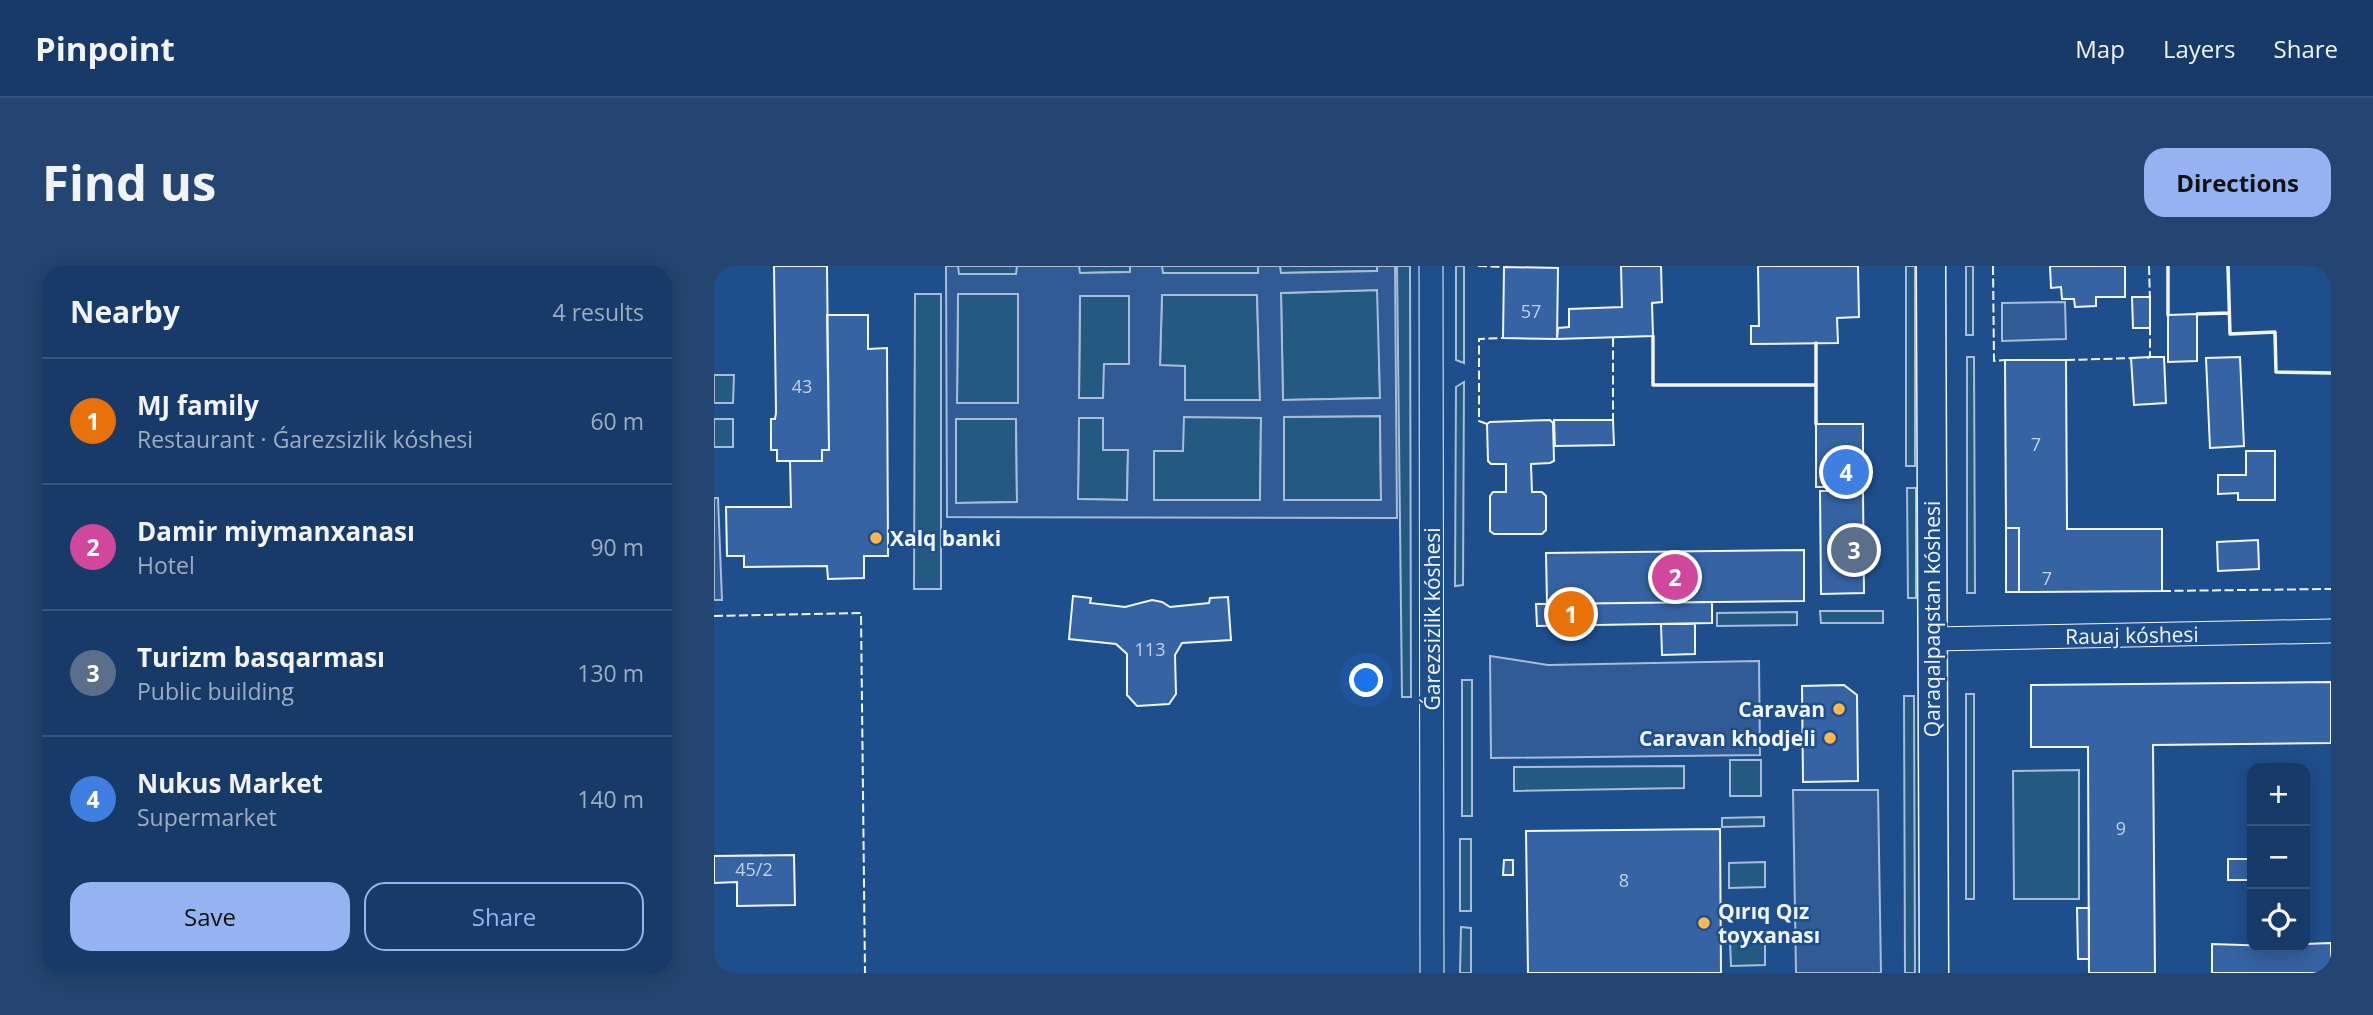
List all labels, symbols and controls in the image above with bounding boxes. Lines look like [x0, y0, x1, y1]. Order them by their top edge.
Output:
text: Pinpoint [35, 26, 175, 71]
text: Map [2075, 32, 2125, 65]
text: Layers [2163, 32, 2236, 65]
text: Share [2274, 32, 2338, 65]
button: Directions [2144, 148, 2331, 217]
text: Find us [42, 149, 216, 215]
text: Nearby [70, 291, 180, 332]
text: 4 results [553, 296, 644, 328]
house number: 57 [1521, 299, 1541, 323]
house number: 43 [792, 374, 812, 398]
text: MJ family [137, 387, 259, 423]
text: 1 [86, 405, 100, 437]
text: 60 m [590, 405, 644, 437]
text: Restaurant · Ǵarezsizlik kóshesi [137, 423, 473, 455]
house number: 7 [2031, 432, 2041, 456]
pin: 4 [1823, 446, 1869, 498]
street label: Qaraqalpaqstan kóshesi [1918, 501, 1946, 737]
text: Damir miymanxanası [137, 513, 415, 549]
place label: Xalq banki [890, 524, 1001, 552]
pin: 3 [1831, 524, 1877, 576]
street label: Ǵarezsizlik kóshesi [1418, 527, 1446, 711]
marker: Xalq banki [868, 530, 884, 546]
text: 2 [86, 531, 100, 563]
text: 90 m [590, 531, 644, 563]
text: Hotel [137, 549, 195, 581]
pin: 2 [1652, 551, 1698, 603]
house number: 7 [2042, 566, 2052, 590]
pin: 1 [1548, 588, 1594, 640]
street label: Rauaj kóshesi [2065, 620, 2199, 650]
house number: 113 [1135, 637, 1165, 661]
text: Turizm basqarması [137, 639, 385, 675]
text: 3 [86, 657, 100, 689]
text: 130 m [577, 657, 644, 689]
your location [1349, 663, 1383, 697]
text: Public building [137, 675, 294, 707]
place label: Caravan [1738, 695, 1825, 723]
marker: Caravan [1831, 701, 1847, 717]
place label: Caravan khodjeli [1639, 724, 1816, 752]
marker: Caravan khodjeli [1822, 730, 1838, 746]
map controls [2247, 763, 2310, 952]
button: + [2247, 763, 2310, 826]
text: Nukus Market [137, 765, 323, 801]
text: 4 [86, 783, 100, 815]
text: 140 m [577, 783, 644, 815]
text: Supermarket [137, 801, 277, 833]
house number: 9 [2116, 816, 2126, 840]
button: − [2247, 826, 2310, 889]
house number: 45/2 [735, 857, 773, 881]
house number: 8 [1619, 868, 1629, 892]
button: Save [70, 882, 350, 951]
button: Share [364, 882, 644, 951]
button: locate [2247, 889, 2310, 952]
place label: Qırıq Qız toyxanası [1718, 897, 1820, 949]
marker: Qırıq Qız toyxanası [1696, 915, 1712, 931]

